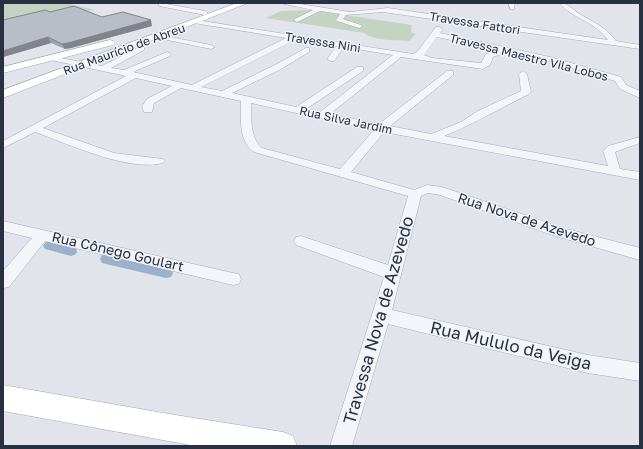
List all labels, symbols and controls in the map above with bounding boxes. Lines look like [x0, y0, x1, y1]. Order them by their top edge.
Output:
street label: Travessa Fattori [429, 8, 521, 38]
street label: Rua Maurício de Abreu [61, 20, 187, 78]
street label: Travessa Nini [284, 29, 362, 55]
street label: Travessa Maestro Vila Lobos [448, 30, 610, 84]
street label: Rua Silva Jardim [298, 103, 394, 137]
street label: Rua Nova de Azevedo [456, 189, 598, 249]
street label: Travessa Nova de Azevedo [338, 214, 418, 426]
street label: Rua Cônego Goulart [50, 228, 186, 274]
street label: Rua Mululo da Veiga [428, 316, 594, 374]

